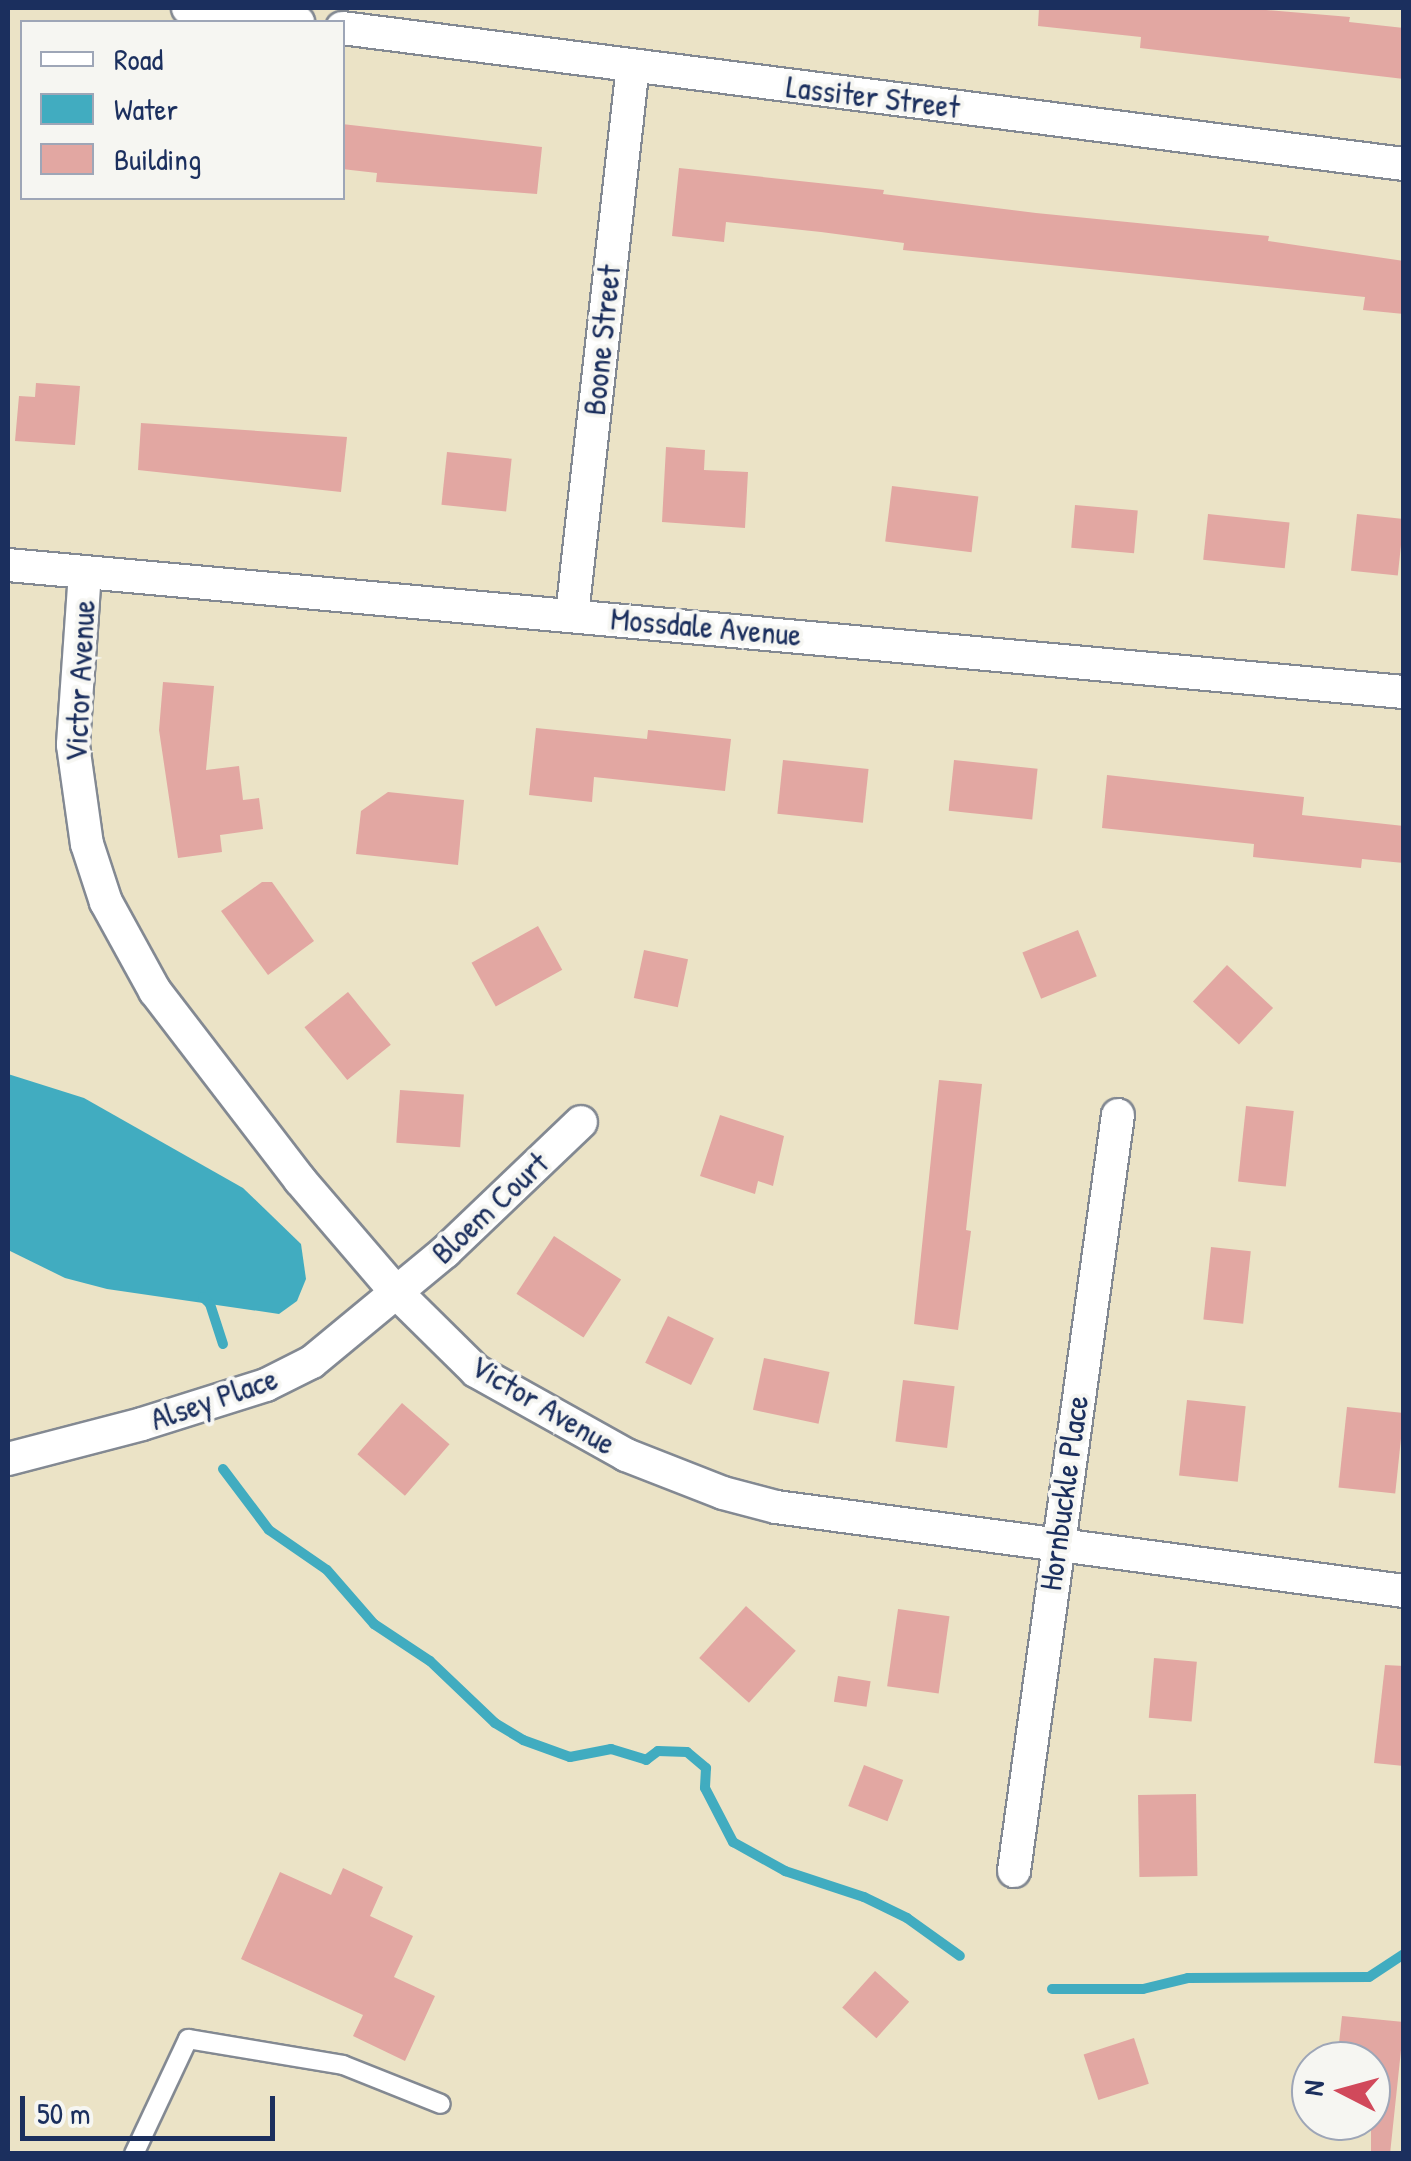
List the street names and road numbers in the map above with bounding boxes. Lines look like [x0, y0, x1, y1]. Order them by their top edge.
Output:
street label: Lassiter Street [784, 67, 962, 127]
street label: Boone Street [575, 263, 629, 417]
street label: Victor Avenue [57, 599, 103, 763]
street label: Mossdale Avenue [609, 600, 803, 654]
street label: Bloem Court [423, 1144, 557, 1272]
street label: Victor Avenue [464, 1347, 622, 1463]
street label: Alsey Place [145, 1359, 283, 1439]
street label: Hornbuckle Place [1031, 1393, 1097, 1593]

